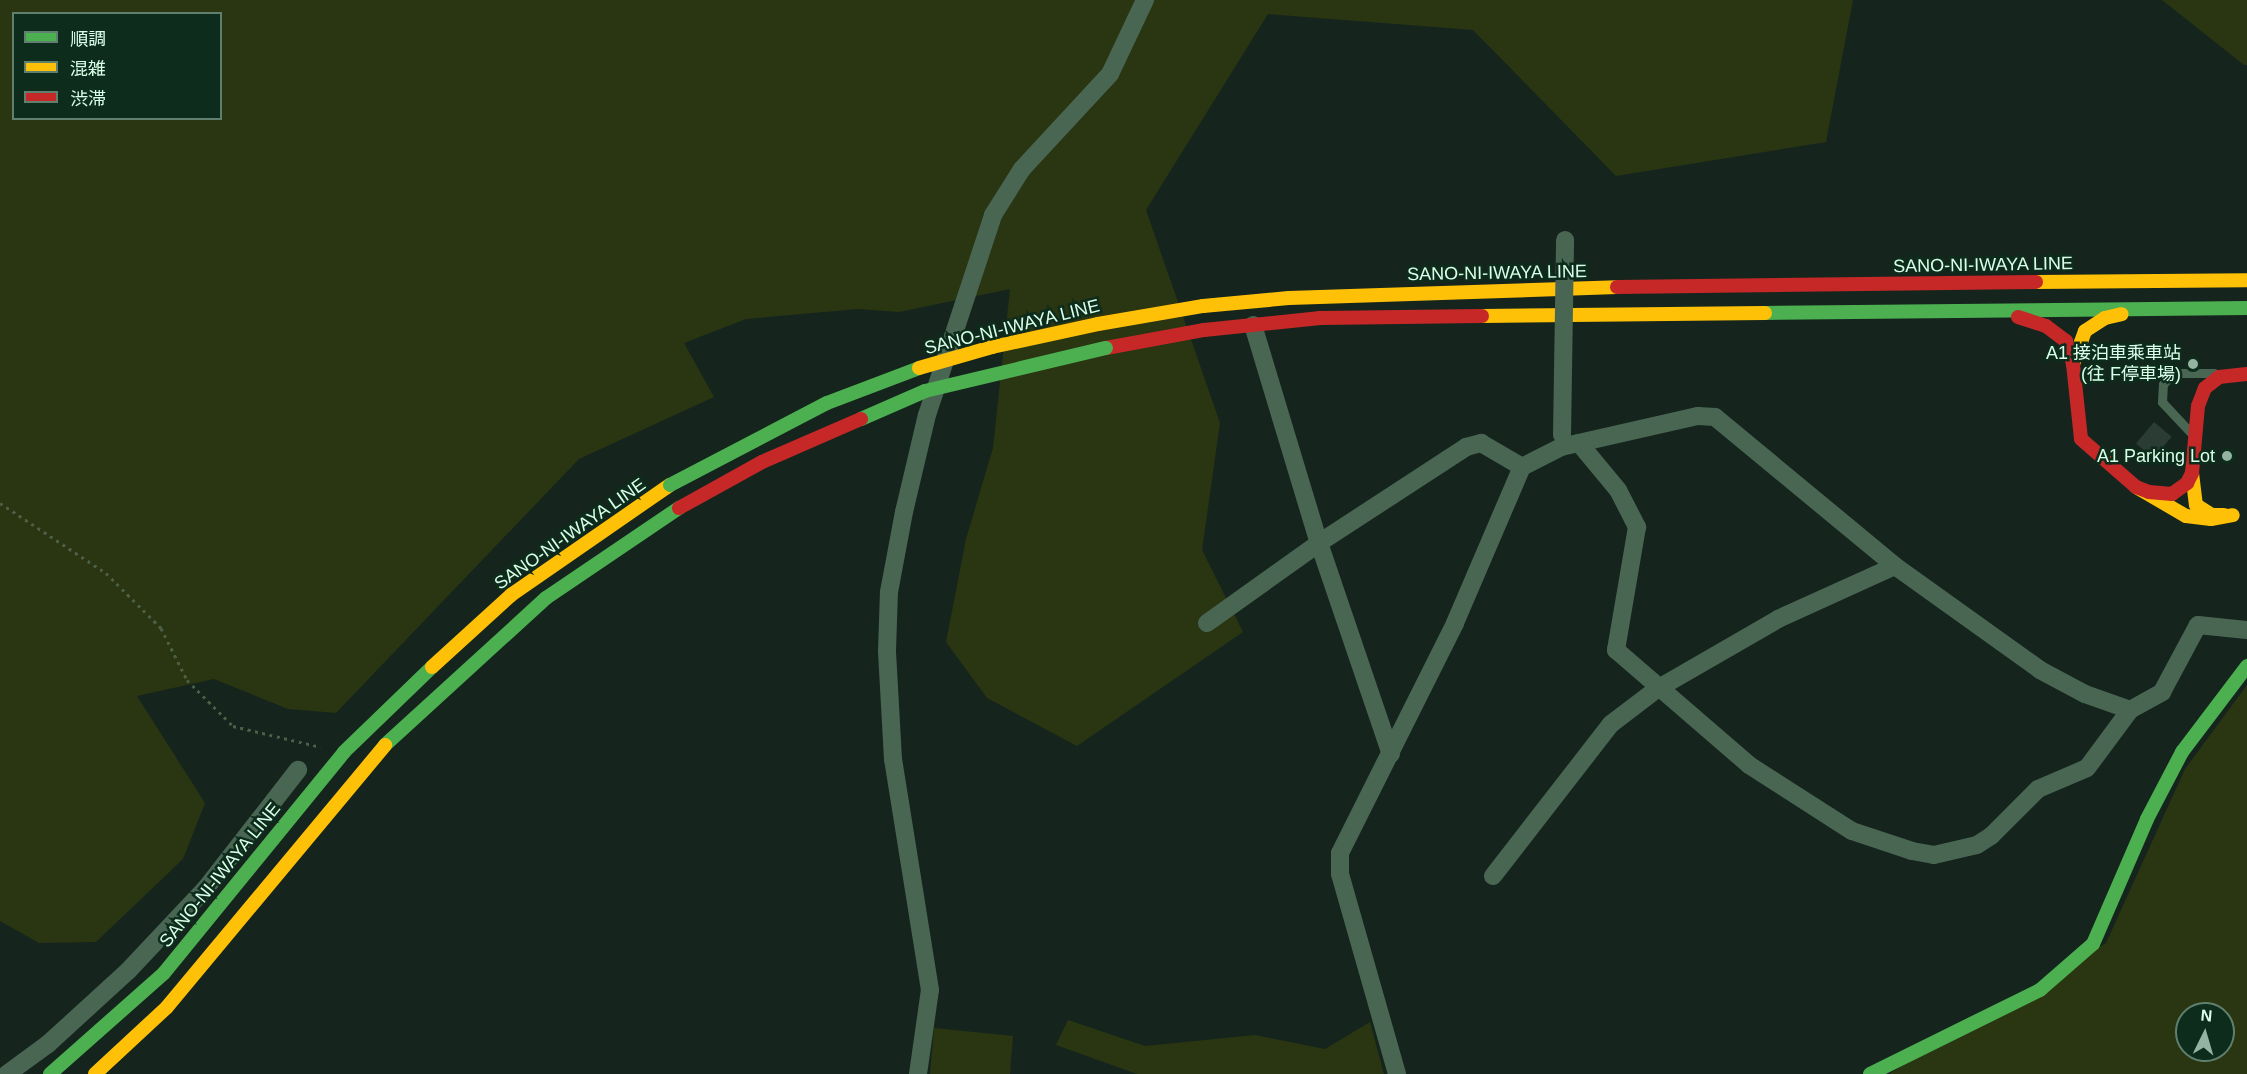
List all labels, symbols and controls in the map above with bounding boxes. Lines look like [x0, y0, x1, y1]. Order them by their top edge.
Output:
legend [12, 12, 222, 120]
text: 順調 [70, 29, 106, 49]
text: 混雑 [70, 59, 106, 79]
text: 渋滞 [70, 89, 106, 109]
street label: SANO-NI-IWAYA LINE [1892, 253, 2074, 277]
street label: SANO-NI-IWAYA LINE [1406, 261, 1588, 285]
street label: SANO-NI-IWAYA LINE [922, 295, 1102, 359]
place label: A1 接泊車乘車站 (往 F停車場) [2046, 343, 2181, 386]
marker: A1 接泊車乘車站 (往 F停車場) [2186, 357, 2200, 371]
place label: A1 Parking Lot [2097, 445, 2215, 467]
marker: A1 Parking Lot [2220, 449, 2234, 463]
street label: SANO-NI-IWAYA LINE [490, 473, 650, 595]
street label: SANO-NI-IWAYA LINE [155, 798, 285, 952]
north arrow [2175, 1002, 2235, 1062]
text: N [2200, 1007, 2213, 1025]

